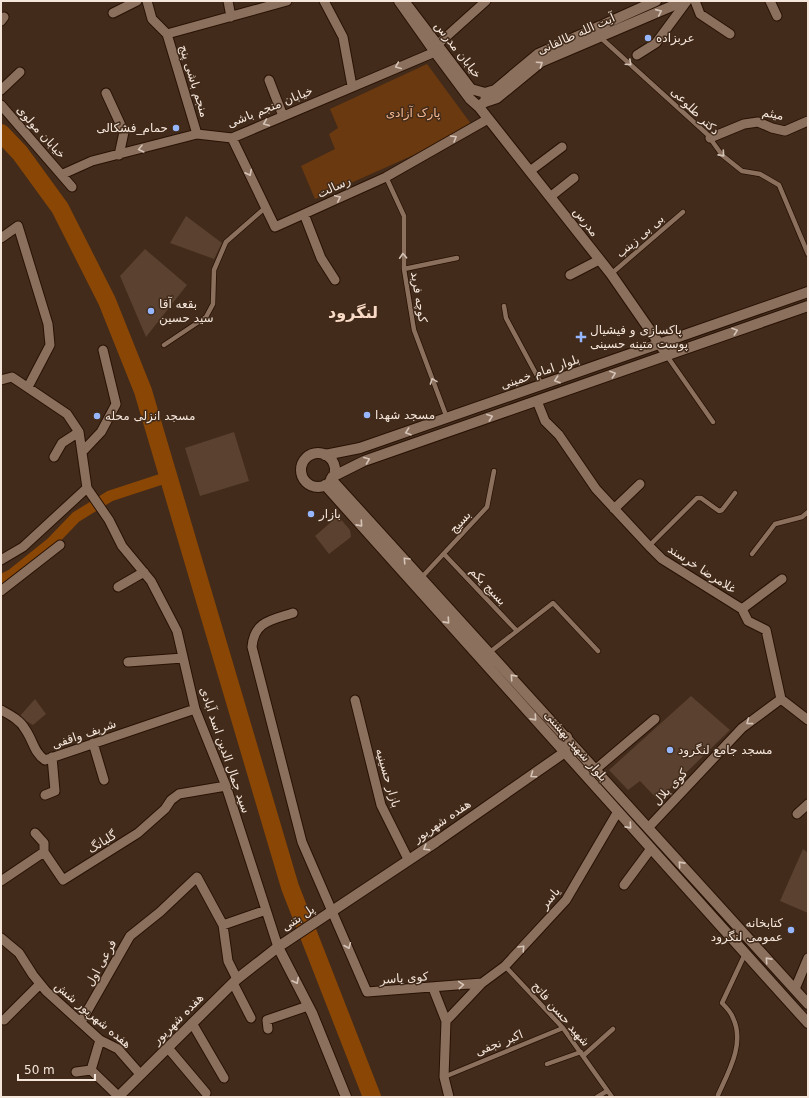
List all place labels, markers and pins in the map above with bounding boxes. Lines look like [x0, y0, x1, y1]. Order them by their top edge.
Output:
place label: عربزاده [656, 31, 695, 46]
marker: عربزاده [643, 33, 653, 43]
place label: حمام_فشکالی [96, 121, 168, 135]
marker: حمام_فشکالی [171, 123, 181, 133]
place label: بقعه آقا سید حسین [159, 296, 214, 326]
marker: بقعه آقا سید حسین [146, 306, 156, 316]
place label: پاکسازی و فیشیال پوست متینه حسینی [590, 323, 688, 352]
marker: پاکسازی و فیشیال پوست متینه حسینی [575, 331, 587, 343]
place label: مسجد شهدا [375, 408, 435, 422]
place label: مسجد انزلی محله [105, 409, 195, 424]
marker: مسجد شهدا [362, 410, 372, 420]
marker: مسجد انزلی محله [92, 411, 102, 421]
place label: بازار [318, 507, 341, 522]
marker: بازار [306, 509, 316, 519]
place label: مسجد جامع لنگرود [678, 743, 772, 758]
marker: مسجد جامع لنگرود [665, 745, 675, 755]
place label: کتابخانه عمومی لنگرود [711, 916, 783, 945]
marker: کتابخانه عمومی لنگرود [786, 925, 796, 935]

